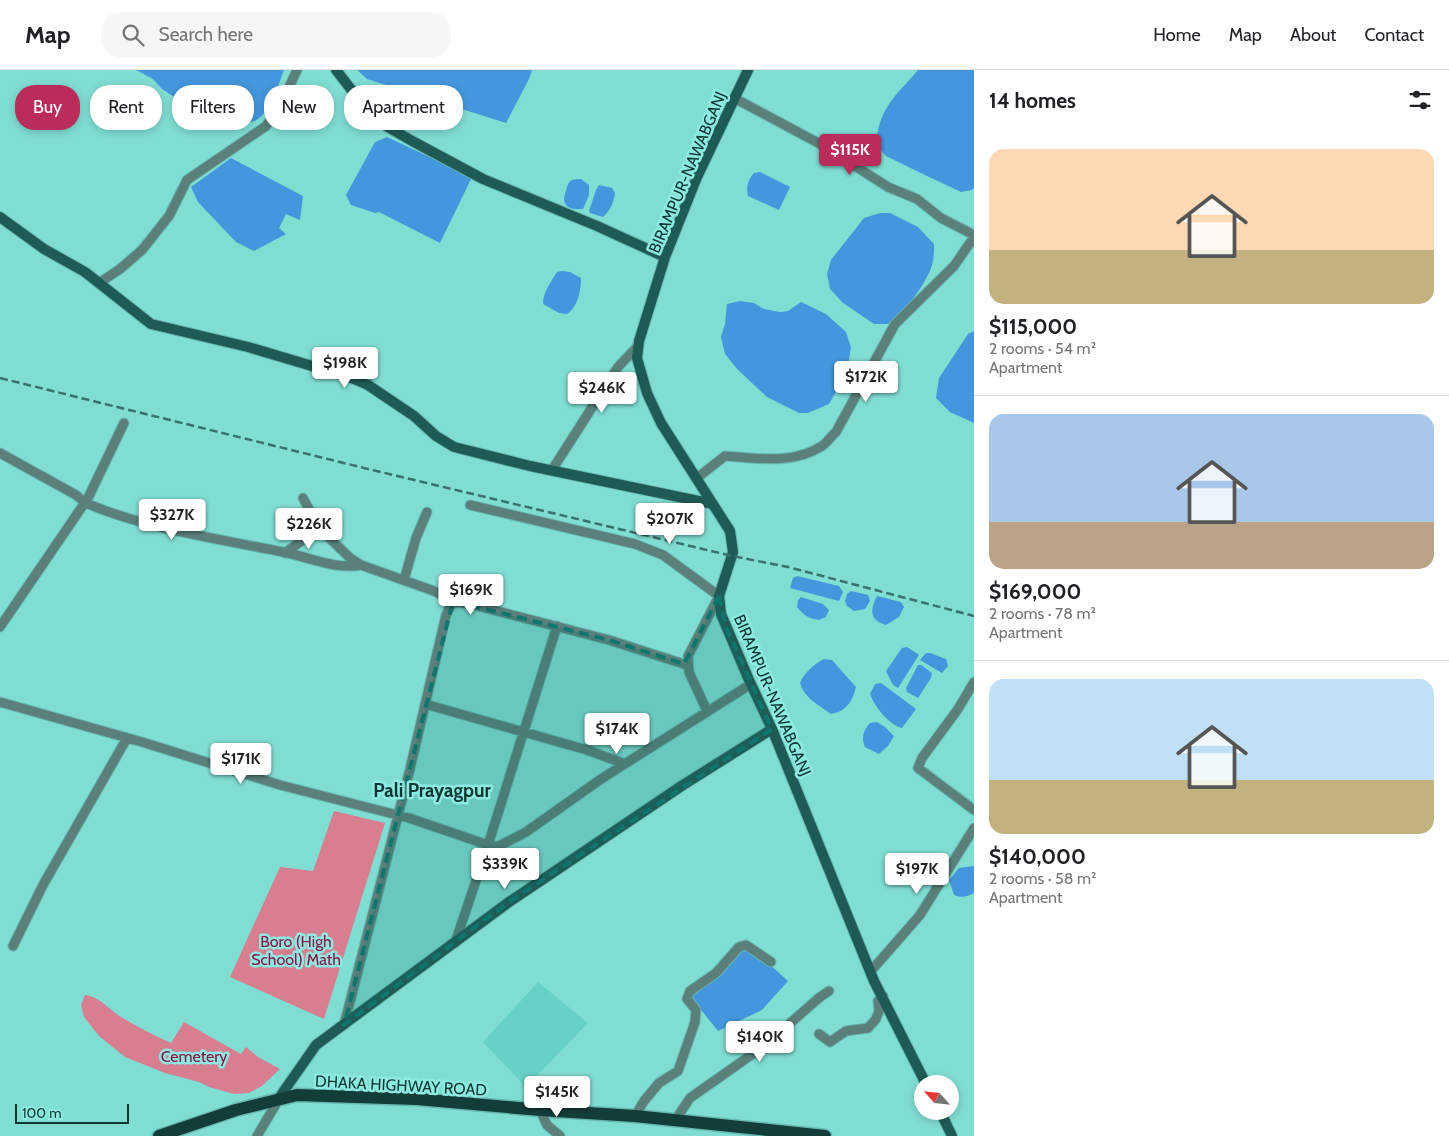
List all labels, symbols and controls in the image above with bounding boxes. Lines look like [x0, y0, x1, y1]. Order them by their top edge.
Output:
search box [101, 12, 451, 57]
text: Map [25, 20, 71, 49]
icon: search [119, 21, 147, 49]
text: Search here [159, 23, 253, 46]
text: Home [1153, 24, 1201, 46]
text: Map [1229, 24, 1262, 46]
text: About [1290, 24, 1336, 46]
text: Contact [1364, 24, 1424, 46]
chip: Buy [15, 85, 80, 130]
chip: Rent [90, 85, 162, 130]
chip: Filters [172, 85, 254, 130]
chip: New [264, 85, 334, 130]
chip: Apartment [344, 85, 463, 130]
icon: filters [1406, 86, 1434, 114]
text: 14 homes [989, 88, 1076, 113]
street label: BIRAMPUR-NAWABGANJ [645, 89, 730, 256]
pin: $115K [815, 134, 885, 176]
text: $115K [830, 140, 870, 159]
icon: home [1167, 181, 1257, 271]
text: $115,000 [989, 314, 1077, 339]
text: 2 rooms · 54 m² [989, 339, 1096, 358]
pin: $198K [310, 346, 380, 389]
text: $198K [323, 353, 367, 372]
text: Apartment [989, 358, 1062, 377]
pin: $172K [831, 360, 901, 403]
text: $172K [845, 367, 887, 386]
pin: $246K [567, 372, 637, 414]
text: $246K [579, 378, 625, 397]
icon: home [1167, 447, 1257, 537]
pin: $327K [137, 498, 207, 541]
pin: $207K [635, 502, 705, 545]
text: $327K [150, 505, 194, 524]
pin: $226K [274, 508, 344, 550]
text: $207K [646, 509, 694, 528]
text: $226K [286, 514, 332, 533]
pin: $169K [436, 574, 506, 616]
text: $169,000 [989, 579, 1081, 604]
text: $169K [449, 580, 493, 599]
text: 2 rooms · 78 m² [989, 604, 1096, 623]
street label: BIRAMPUR-NAWABGANJ [730, 612, 815, 779]
text: Apartment [989, 623, 1062, 642]
pin: $174K [582, 712, 652, 755]
icon: home [1167, 712, 1257, 802]
text: $174K [596, 719, 638, 738]
pin: $171K [206, 742, 276, 785]
text: $171K [221, 749, 261, 768]
district label: Pali Prayagpur [373, 779, 491, 802]
text: $140,000 [989, 844, 1086, 869]
pin: $339K [470, 848, 540, 890]
pin: $197K [882, 852, 952, 895]
text: $339K [482, 854, 528, 873]
text: $197K [896, 859, 938, 878]
text: 2 rooms · 58 m² [989, 869, 1096, 888]
text: Apartment [989, 888, 1062, 907]
park label: Boro (High School) Math [251, 932, 341, 969]
pin: $140K [725, 1020, 795, 1063]
text: $140K [737, 1027, 783, 1046]
park label: Cemetery [161, 1047, 227, 1066]
street label: DHAKA HIGHWAY ROAD [315, 1072, 487, 1099]
north arrow [914, 1075, 959, 1120]
map controls [914, 1075, 959, 1120]
pin: $145K [522, 1076, 592, 1118]
text: $145K [535, 1082, 579, 1101]
scale bar [15, 1101, 129, 1124]
text: 100 m [22, 1104, 62, 1122]

